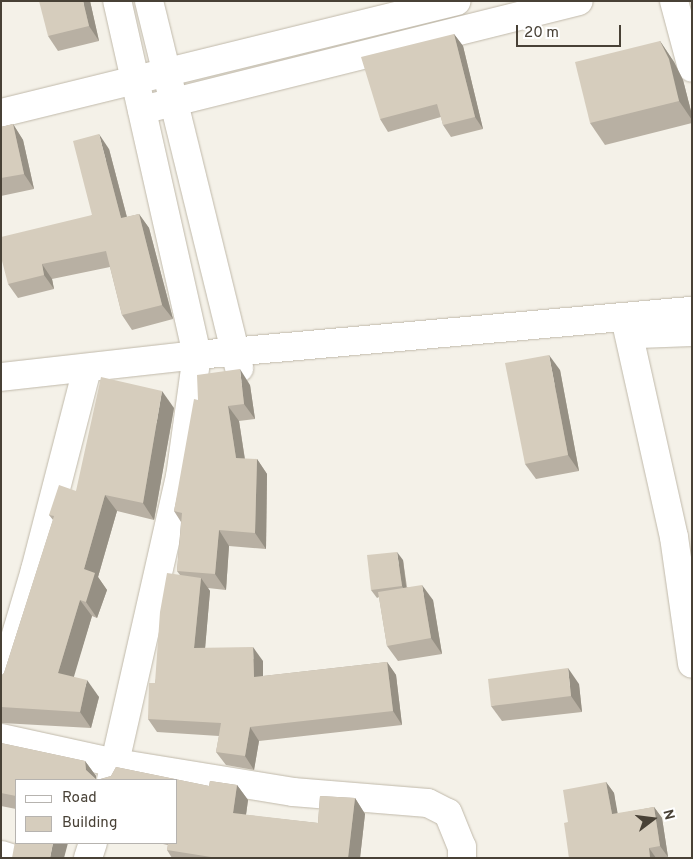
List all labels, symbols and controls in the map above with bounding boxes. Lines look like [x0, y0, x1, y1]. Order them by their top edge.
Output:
scale bar [518, 15, 623, 47]
text: 20 m [524, 24, 559, 43]
legend [15, 779, 178, 844]
text: Road [62, 789, 97, 808]
north arrow [628, 794, 678, 844]
text: N [658, 808, 677, 822]
text: Building [62, 814, 117, 833]

